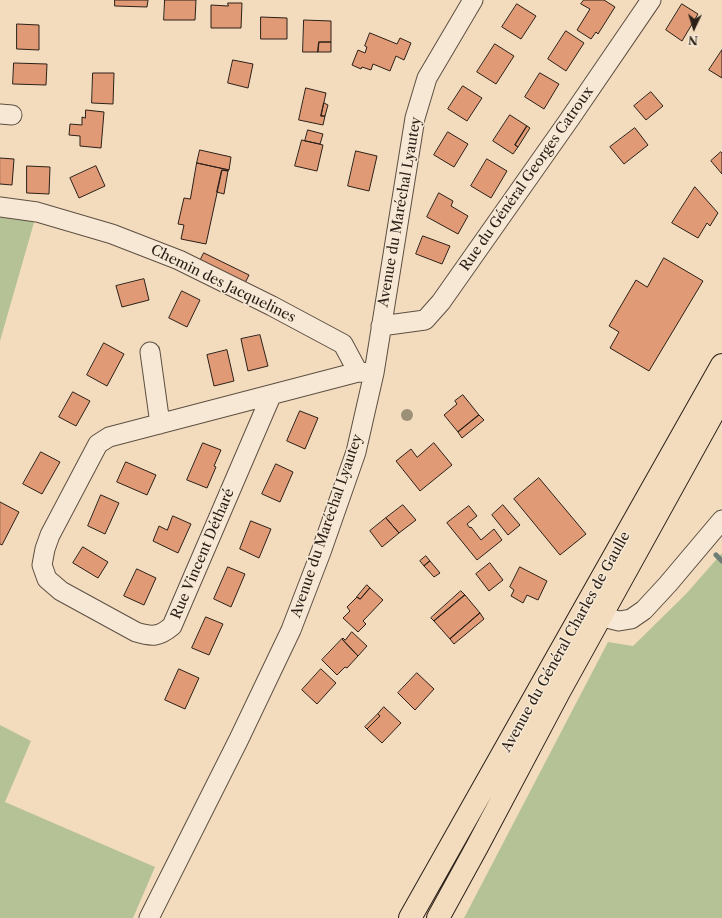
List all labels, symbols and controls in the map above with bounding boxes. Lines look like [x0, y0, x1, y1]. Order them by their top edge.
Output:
north arrow [674, 8, 714, 48]
text: N [688, 33, 698, 47]
street label: Rue du Général Georges Catroux [457, 84, 597, 274]
street label: Avenue du Maréchal Lyautey [375, 116, 425, 308]
street label: Chemin des Jacquelines [148, 242, 298, 326]
street label: Avenue du Maréchal Lyautey [288, 432, 366, 620]
street label: Rue Vincent Détharé [168, 486, 238, 622]
street label: Avenue du Général Charles de Gaulle [498, 529, 634, 755]

